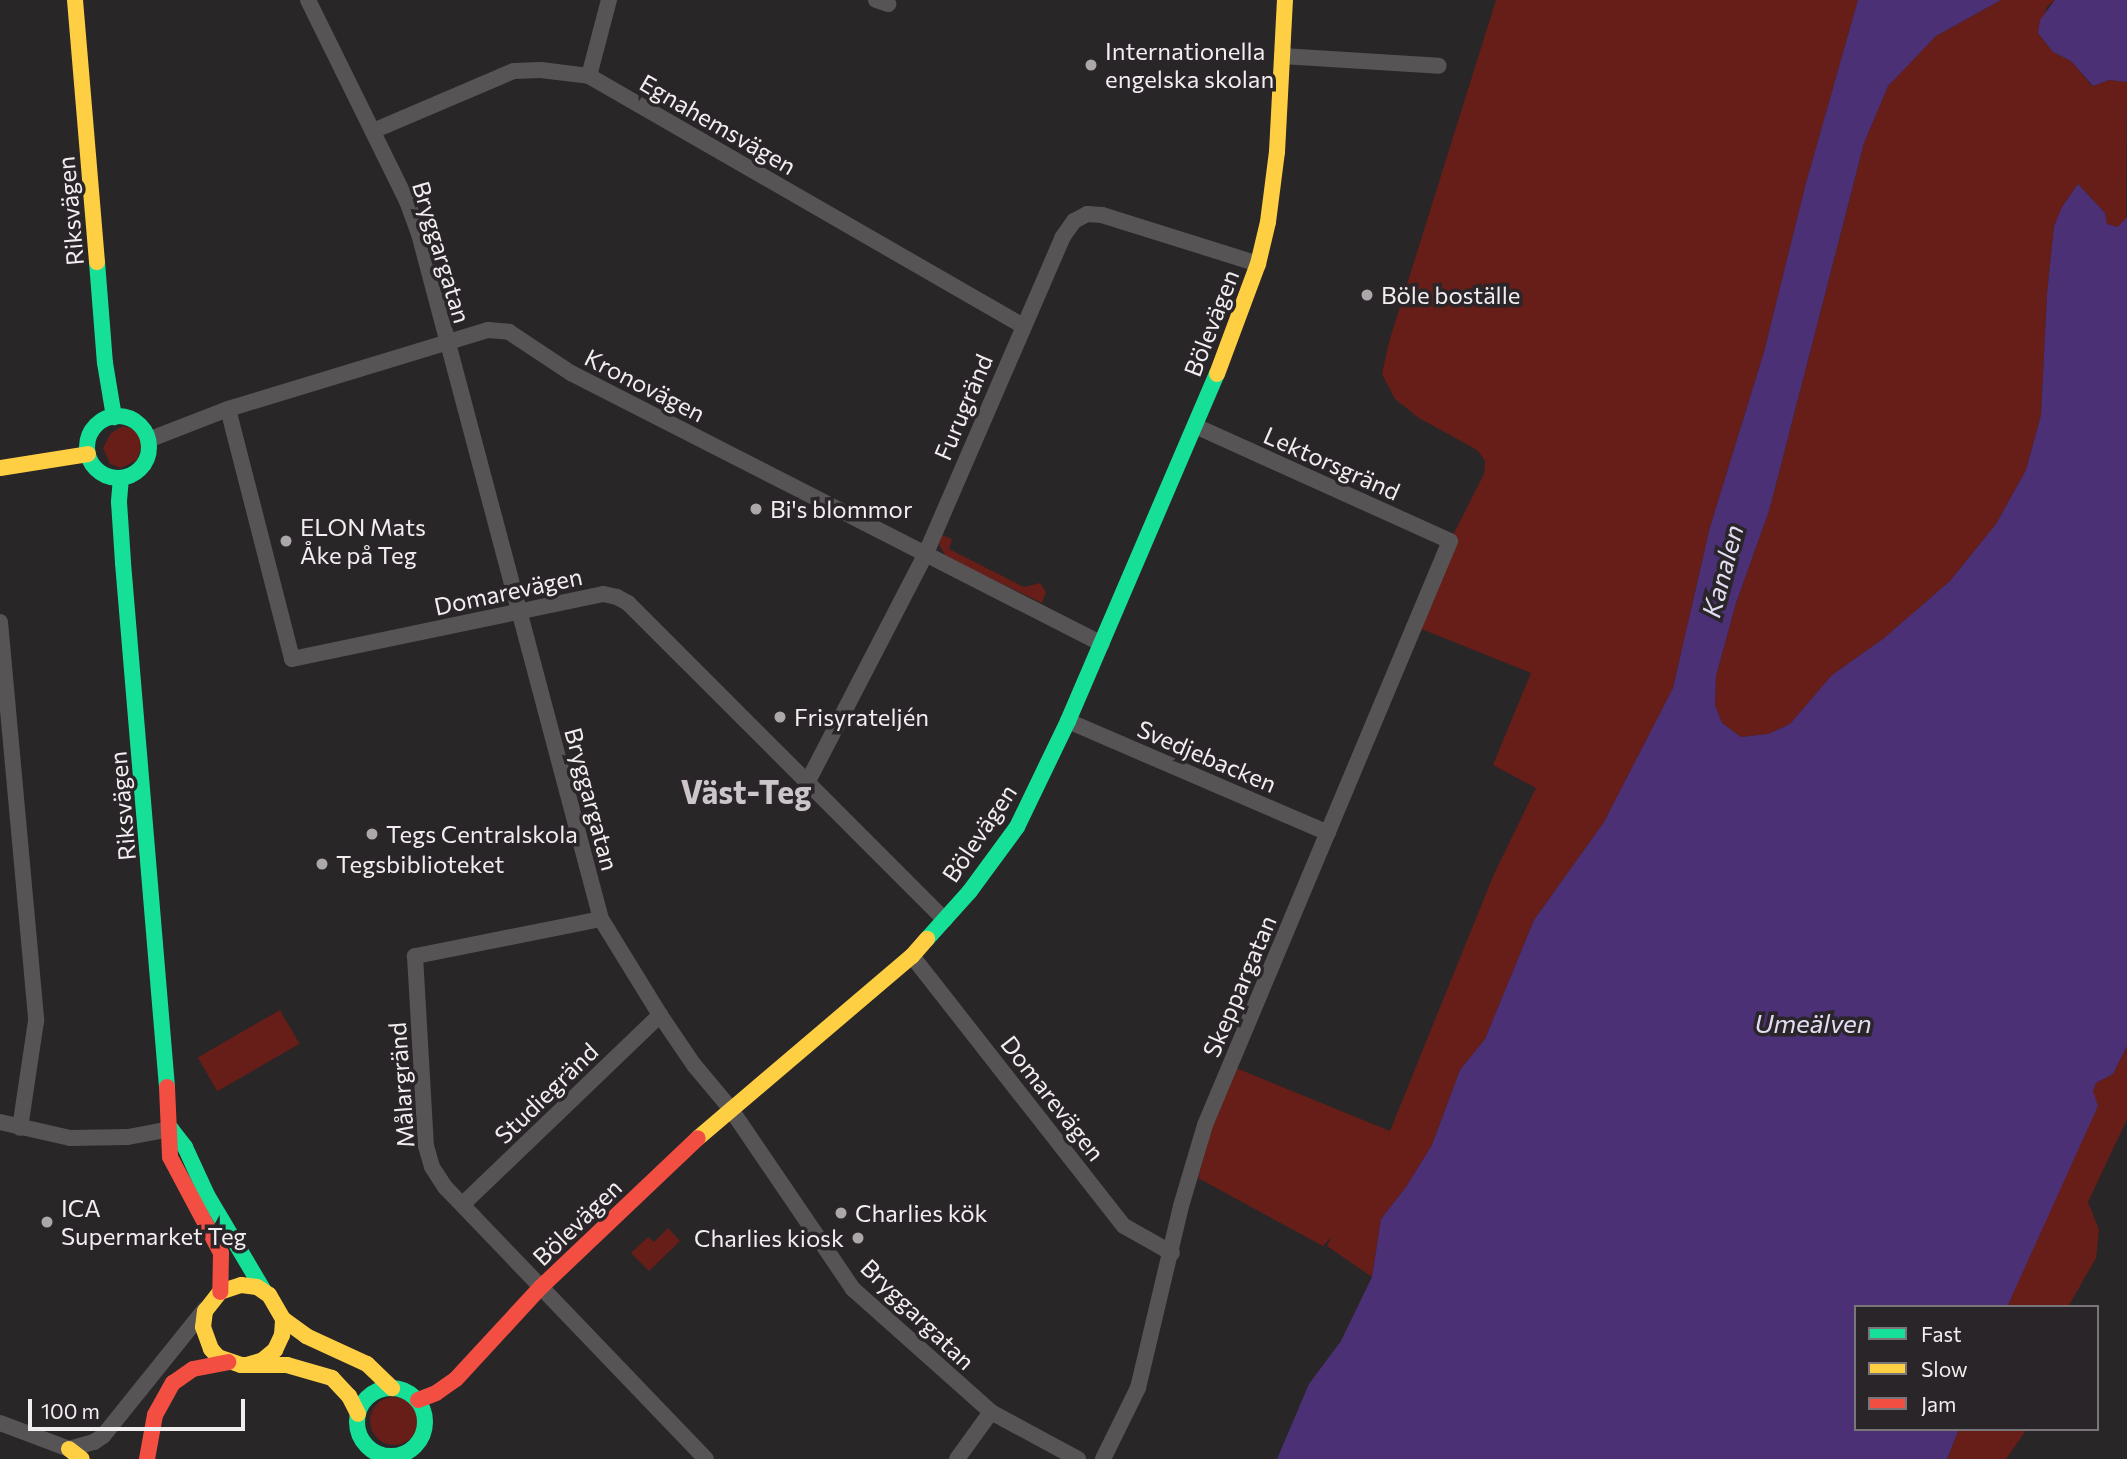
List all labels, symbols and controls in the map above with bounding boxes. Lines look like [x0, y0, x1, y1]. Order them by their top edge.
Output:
place label: Internationella engelska skolan [1105, 37, 1274, 93]
marker: Internationella engelska skolan [1083, 57, 1099, 73]
street label: Egnahemsvägen [635, 68, 801, 180]
street label: Riksvägen [51, 155, 89, 267]
street label: Bryggargatan [407, 178, 477, 326]
street label: Bölevägen [1177, 266, 1245, 380]
place label: Böle boställe [1381, 281, 1520, 309]
marker: Böle boställe [1359, 287, 1375, 303]
street label: Kronovägen [580, 342, 710, 428]
street label: Furugränd [928, 350, 998, 464]
street label: Lektorsgränd [1259, 420, 1405, 506]
place label: Bi's blommor [770, 495, 912, 523]
marker: Bi's blommor [748, 501, 764, 517]
place label: ELON Mats Åke på Teg [300, 513, 426, 569]
water label: Kanalen [1695, 521, 1749, 621]
marker: ELON Mats Åke på Teg [278, 533, 294, 549]
street label: Domarevägen [431, 561, 585, 621]
place label: Frisyrateljén [794, 703, 929, 731]
marker: Frisyrateljén [772, 709, 788, 725]
street label: Svedjebacken [1133, 714, 1281, 798]
street label: Bryggargatan [559, 724, 625, 874]
street label: Riksvägen [103, 750, 141, 862]
district label: Väst-Teg [680, 772, 812, 810]
street label: Bölevägen [936, 779, 1022, 887]
place label: Tegs Centralskola [386, 820, 578, 848]
marker: Tegs Centralskola [364, 826, 380, 842]
place label: Tegsbiblioteket [336, 850, 504, 878]
marker: Tegsbiblioteket [314, 856, 330, 872]
street label: Skeppargatan [1196, 911, 1282, 1061]
water label: Umeälven [1754, 1007, 1872, 1039]
street label: Målargränd [382, 1021, 420, 1149]
street label: Domarevägen [995, 1030, 1111, 1166]
street label: Studiegränd [488, 1037, 604, 1149]
street label: Bölevägen [527, 1173, 627, 1271]
place label: ICA Supermarket Teg [61, 1194, 247, 1250]
place label: Charlies kök [855, 1199, 988, 1227]
marker: Charlies kök [833, 1205, 849, 1221]
marker: ICA Supermarket Teg [39, 1214, 55, 1230]
place label: Charlies kiosk [694, 1224, 844, 1252]
marker: Charlies kiosk [850, 1230, 866, 1246]
street label: Bryggargatan [855, 1253, 981, 1375]
legend [1854, 1305, 2099, 1431]
text: Fast [1921, 1321, 1962, 1346]
text: Slow [1921, 1356, 1968, 1381]
scale bar [32, 1386, 248, 1430]
text: Jam [1921, 1391, 1956, 1416]
text: 100 m [41, 1398, 100, 1423]

